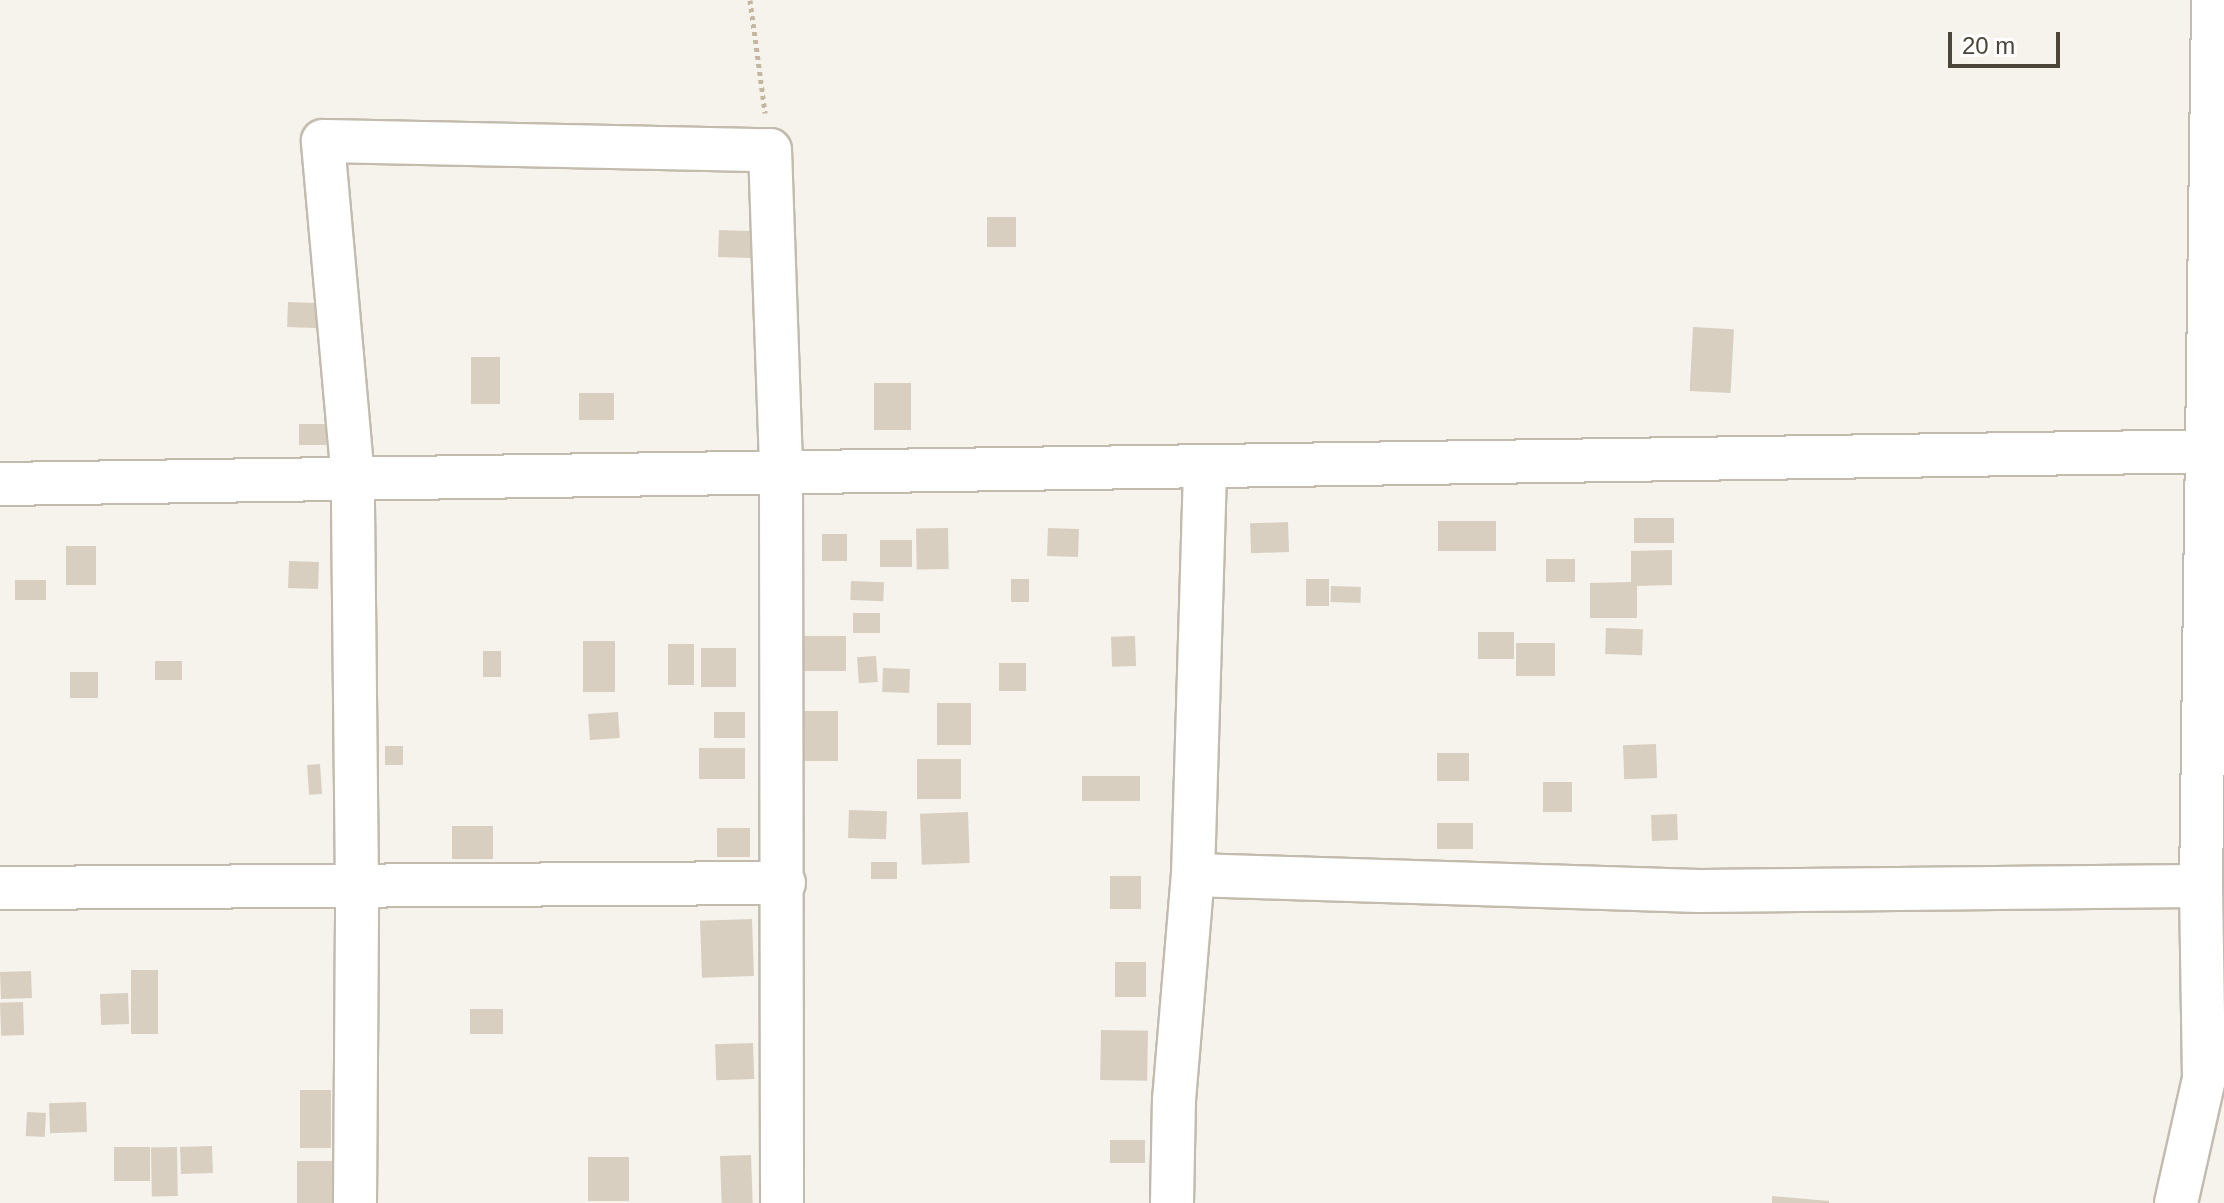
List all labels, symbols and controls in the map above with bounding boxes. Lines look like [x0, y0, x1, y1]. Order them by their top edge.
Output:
scale bar [1952, 16, 2064, 66]
text: 20 m [1962, 32, 2015, 59]

